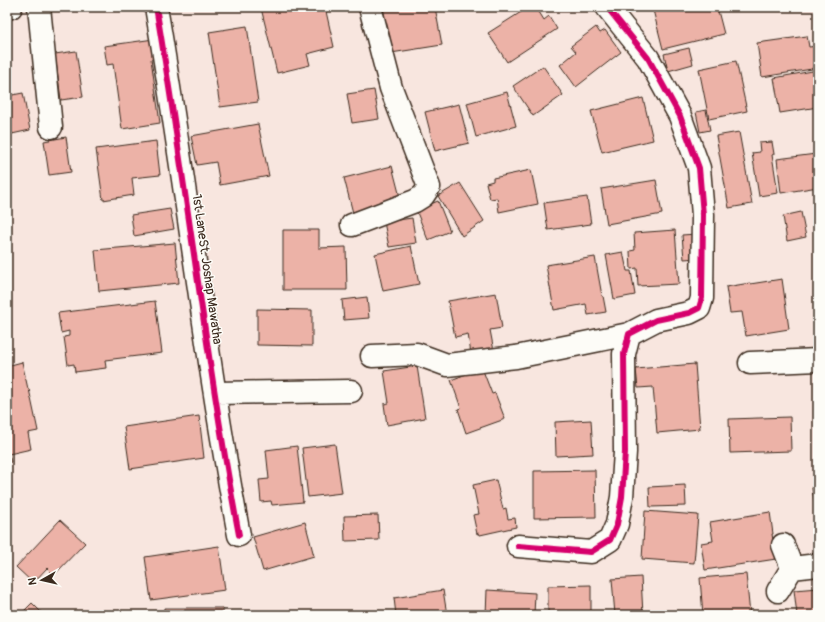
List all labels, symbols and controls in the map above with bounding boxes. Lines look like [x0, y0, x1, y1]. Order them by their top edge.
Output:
street label: 1st LaneSt. Joshap Mawatha [189, 193, 225, 345]
north arrow [22, 560, 62, 600]
text: N [26, 576, 40, 586]

